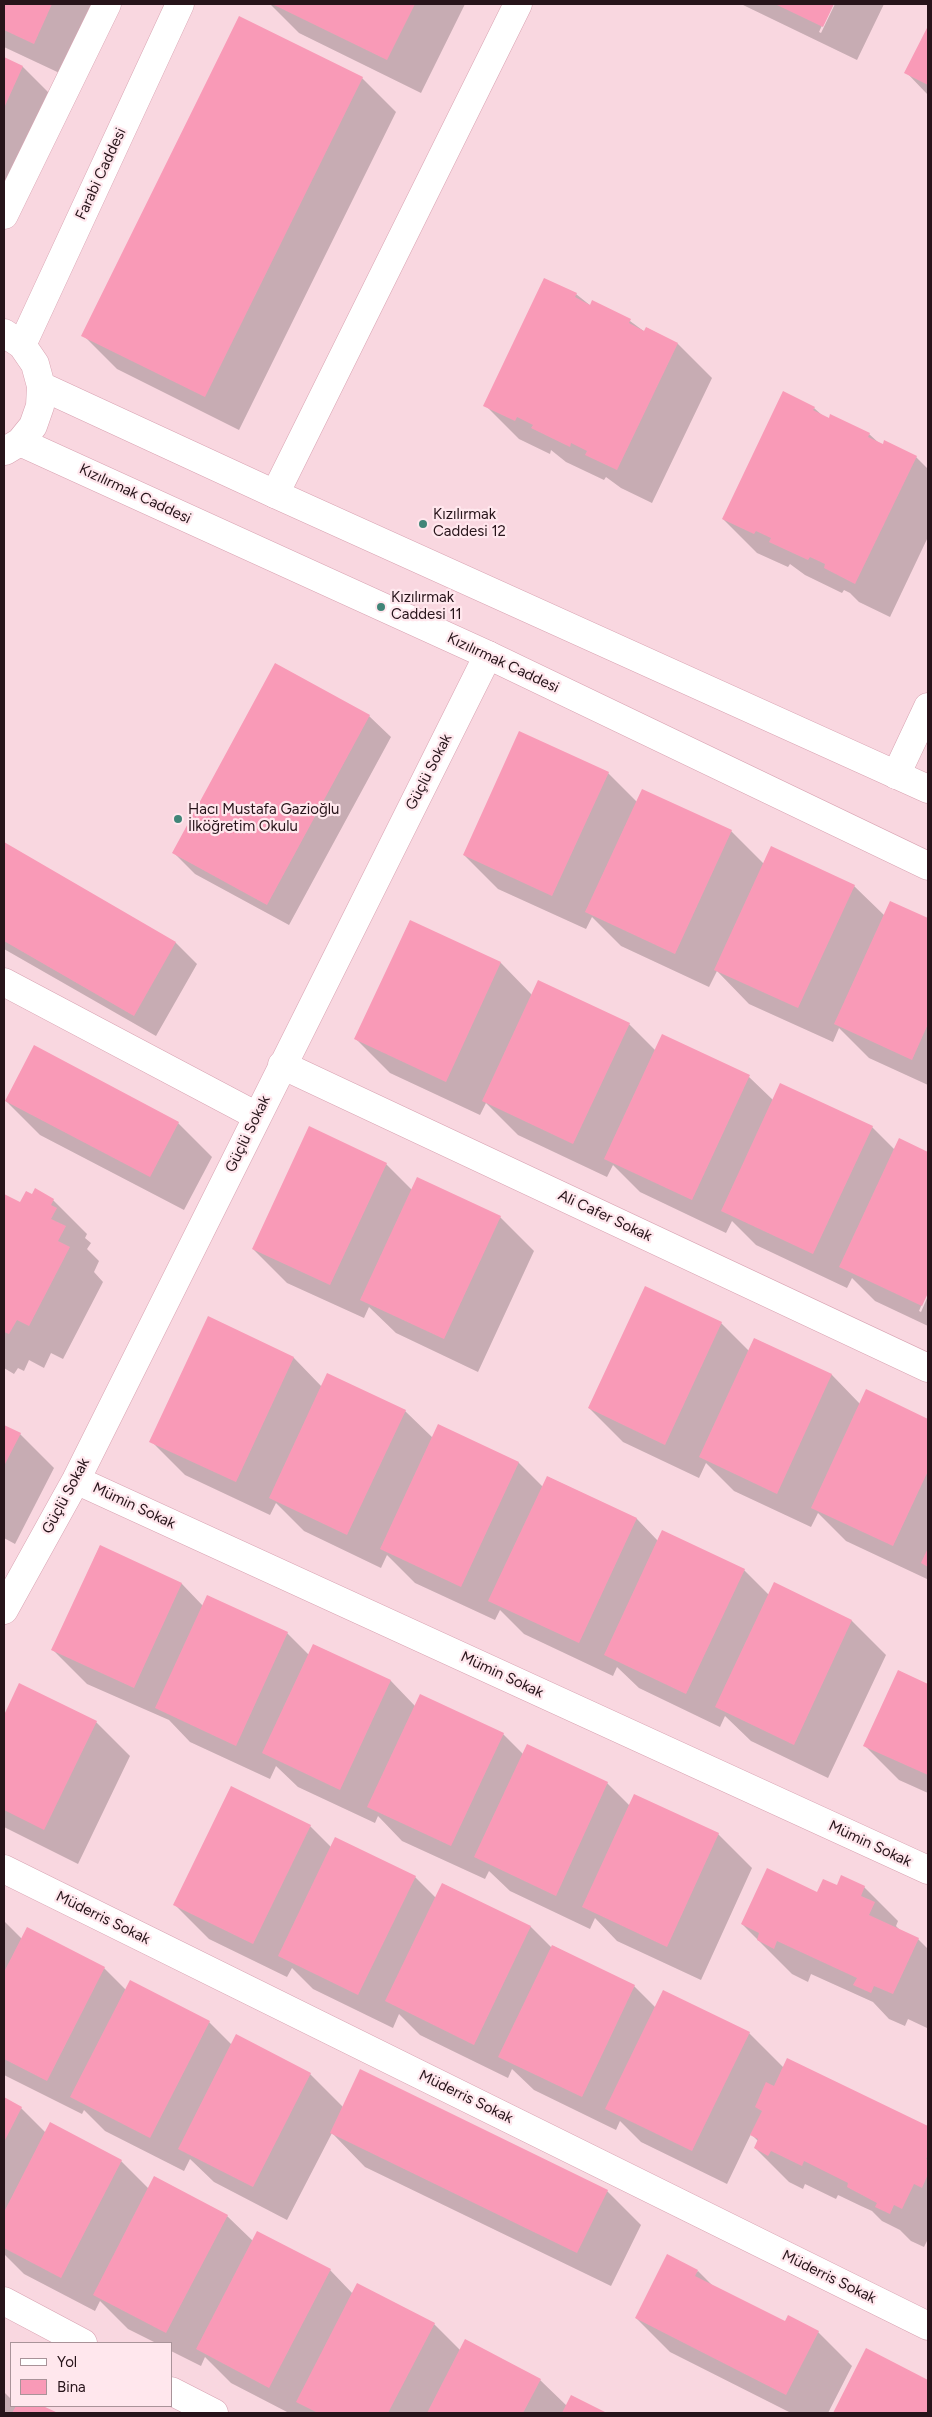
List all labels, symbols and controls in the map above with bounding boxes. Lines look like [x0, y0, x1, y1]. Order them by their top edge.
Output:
street label: Farabi Caddesi [72, 125, 130, 223]
street label: Kızılırmak Caddesi [76, 460, 194, 528]
place label: Kızılırmak Caddesi 12 [433, 506, 506, 541]
marker: Kızılırmak Caddesi 12 [417, 518, 429, 530]
place label: Kızılırmak Caddesi 11 [391, 589, 462, 624]
marker: Kızılırmak Caddesi 11 [375, 601, 387, 613]
street label: Kızılırmak Caddesi [444, 629, 562, 697]
street label: Güçlü Sokak [402, 731, 456, 813]
place label: Hacı Mustafa Gazioğlu İlköğretim Okulu [188, 801, 339, 836]
marker: Hacı Mustafa Gazioğlu İlköğretim Okulu [172, 813, 184, 825]
street label: Güçlü Sokak [222, 1093, 274, 1175]
street label: Ali Cafer Sokak [555, 1186, 655, 1246]
street label: Güçlü Sokak [39, 1455, 93, 1537]
street label: Mümin Sokak [90, 1479, 178, 1533]
street label: Mümin Sokak [458, 1648, 546, 1702]
street label: Mümin Sokak [826, 1817, 914, 1871]
street label: Müderris Sokak [53, 1887, 153, 1949]
street label: Müderris Sokak [416, 2066, 516, 2128]
street label: Müderris Sokak [779, 2246, 879, 2308]
legend [10, 2342, 172, 2407]
text: Yol [57, 2353, 77, 2371]
text: Bina [57, 2378, 86, 2396]

